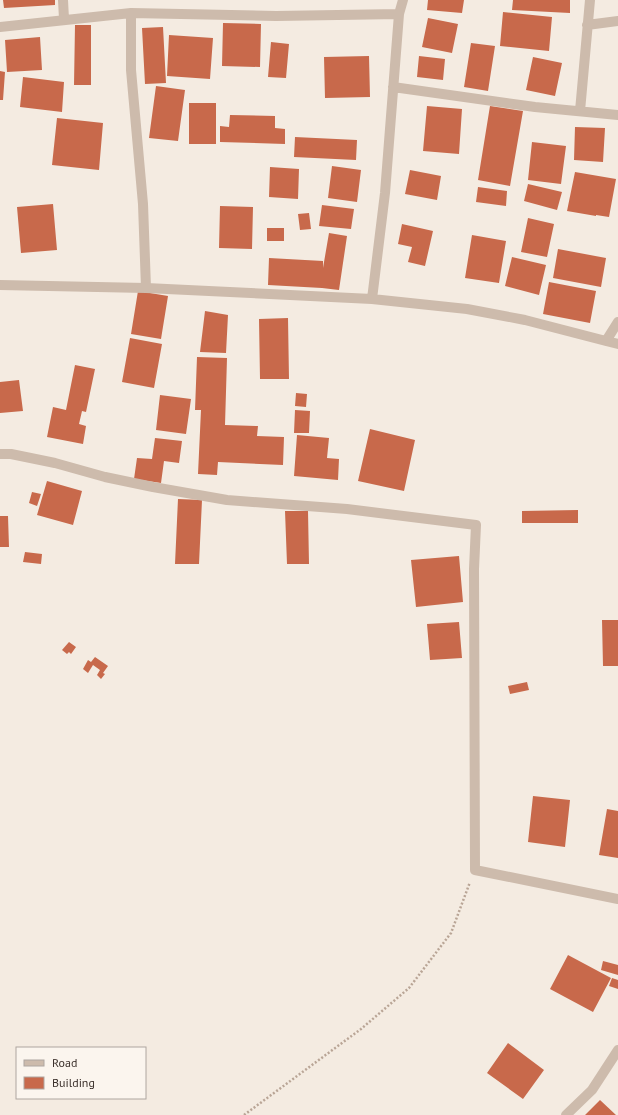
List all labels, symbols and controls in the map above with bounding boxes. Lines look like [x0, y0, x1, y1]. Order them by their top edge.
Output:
legend [16, 1047, 146, 1099]
text: Road [52, 1055, 77, 1070]
text: Building [52, 1075, 95, 1090]

